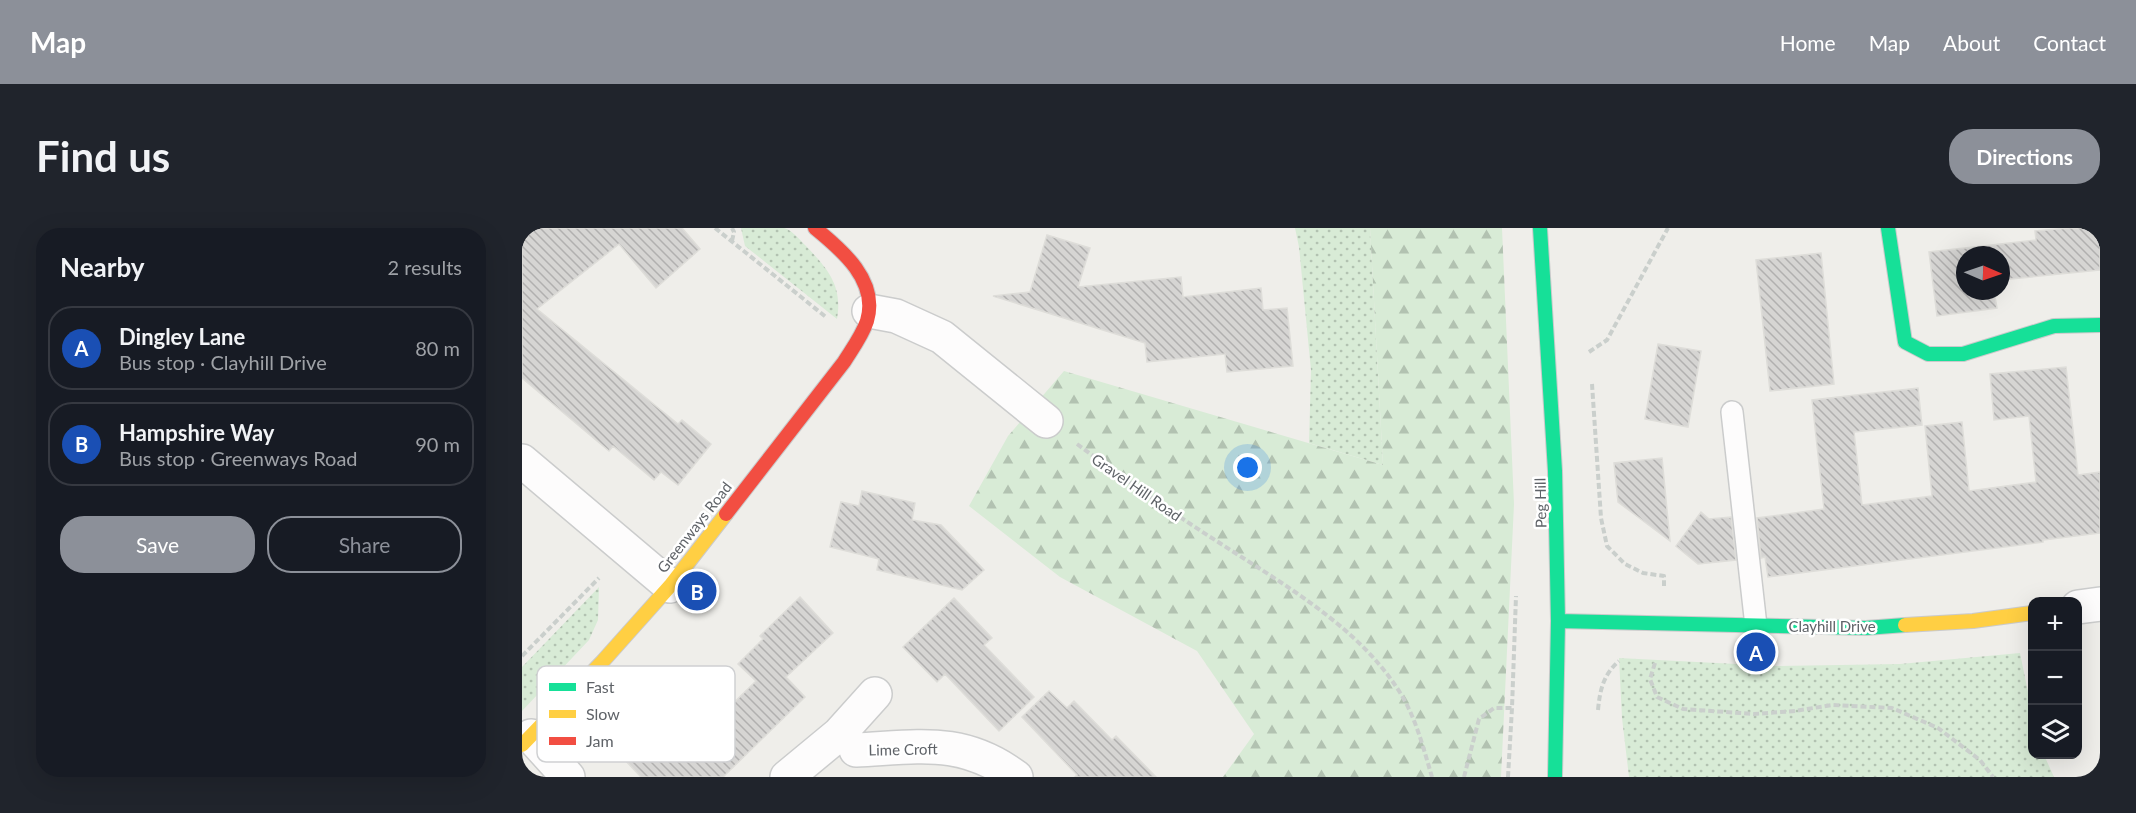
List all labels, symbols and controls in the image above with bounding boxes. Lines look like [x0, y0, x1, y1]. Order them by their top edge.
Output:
text: Map [30, 25, 86, 59]
text: Home [1780, 30, 1836, 55]
text: Map [1869, 30, 1910, 55]
text: About [1943, 30, 2000, 55]
text: Contact [2033, 30, 2106, 55]
button: Directions [1949, 129, 2100, 184]
text: Find us [36, 131, 170, 181]
north arrow [1956, 246, 2010, 300]
text: Nearby [60, 251, 145, 283]
text: 2 results [387, 255, 462, 279]
text: Dingley Lane [119, 323, 245, 350]
text: A [75, 336, 88, 360]
text: 80 m [415, 336, 460, 360]
text: Bus stop · Clayhill Drive [119, 350, 327, 374]
text: Hampshire Way [119, 419, 274, 446]
text: B [75, 432, 88, 456]
text: 90 m [415, 432, 460, 456]
text: Bus stop · Greenways Road [119, 446, 358, 470]
street label: Gravel Hill Road [1089, 449, 1185, 525]
your location [1233, 453, 1262, 482]
street label: Greenways Road [653, 478, 735, 576]
street label: Peg Hill [1531, 478, 1549, 528]
button: Save [60, 516, 255, 573]
button: Share [267, 516, 462, 573]
pin: B [678, 568, 717, 614]
map controls [2028, 597, 2082, 759]
button: + [2028, 597, 2082, 651]
street label: Clayhill Drive [1788, 617, 1876, 635]
pin: A [1736, 630, 1776, 674]
button: − [2028, 651, 2082, 705]
legend [537, 666, 735, 762]
text: Fast [586, 677, 615, 696]
text: Slow [586, 704, 620, 723]
button: layers [2028, 705, 2082, 759]
text: Jam [586, 731, 614, 750]
street label: Lime Croft [868, 739, 938, 759]

